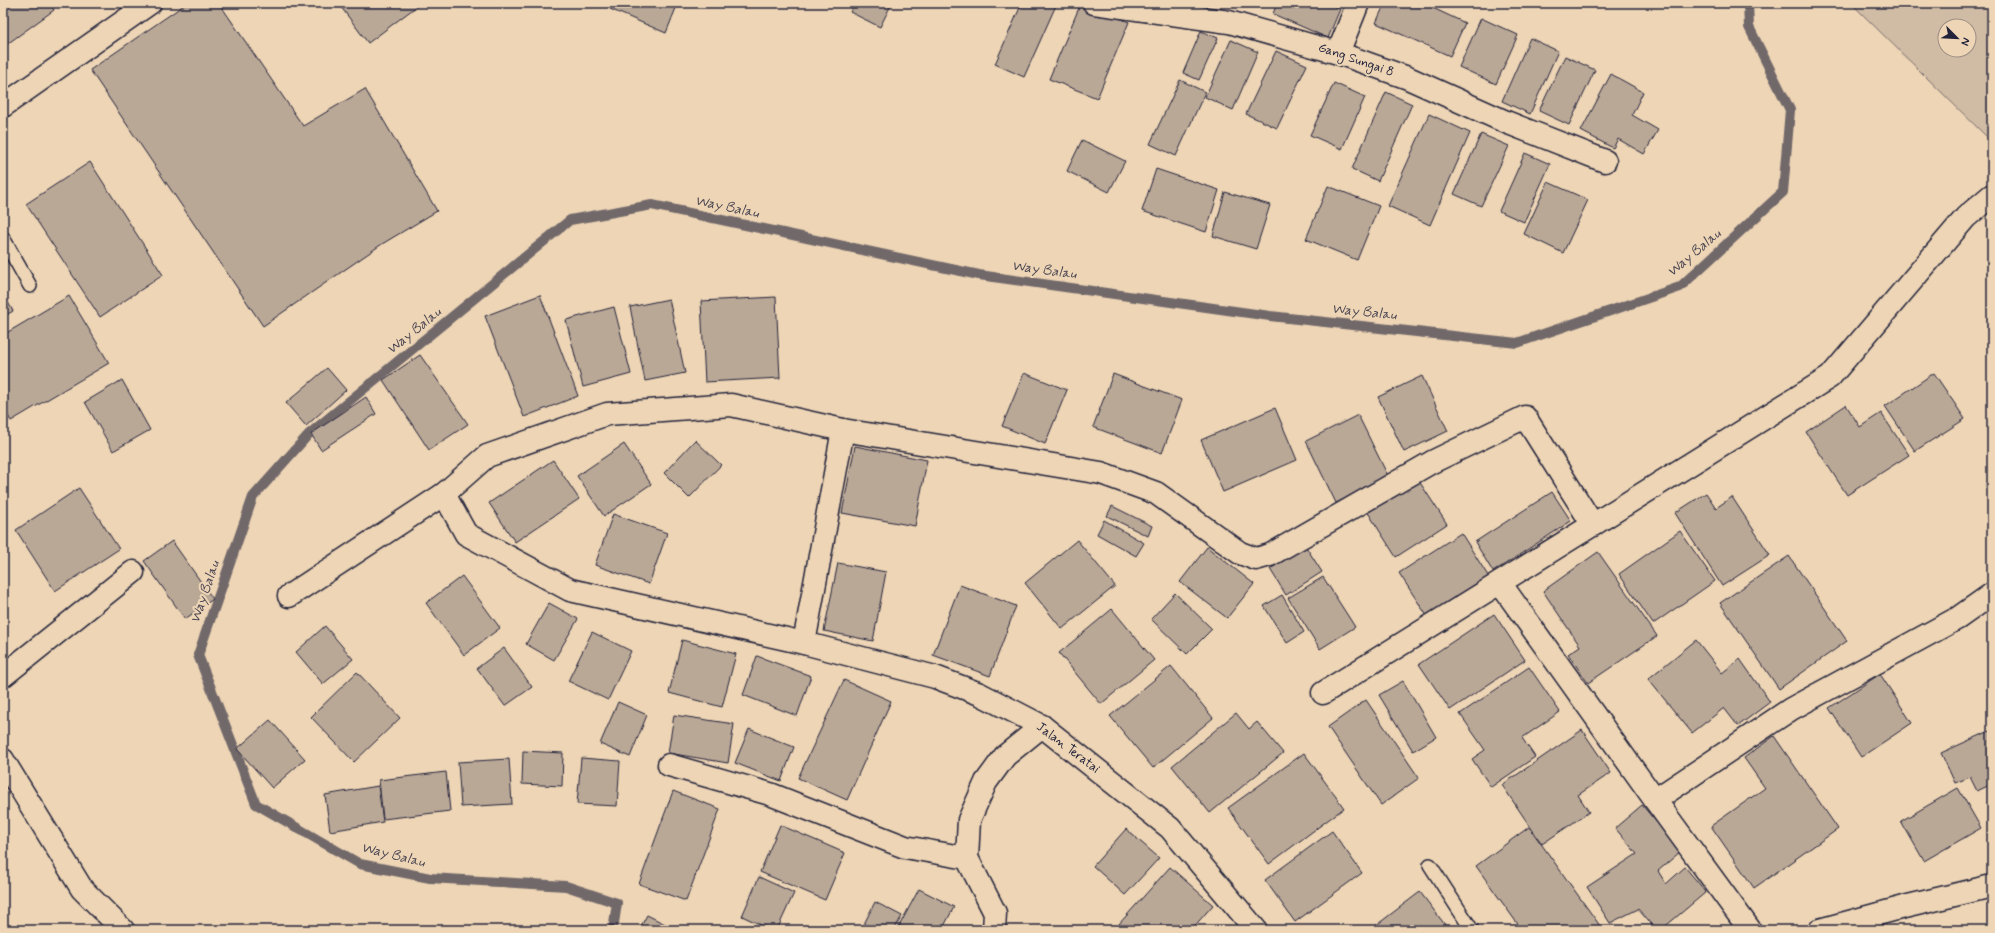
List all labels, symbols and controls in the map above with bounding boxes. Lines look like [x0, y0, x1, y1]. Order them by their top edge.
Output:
north arrow [1937, 18, 1977, 58]
text: N [1957, 35, 1973, 48]
street label: Gang Sungai 8 [1316, 39, 1396, 82]
water label: Way Balau [693, 191, 761, 223]
water label: Way Balau [1663, 225, 1725, 281]
water label: Way Balau [1011, 257, 1078, 284]
water label: Way Balau [1331, 300, 1398, 324]
water label: Way Balau [383, 303, 445, 358]
water label: Way Balau [186, 558, 224, 626]
street label: Jalan Teratai [1033, 719, 1103, 777]
water label: Way Balau [359, 838, 427, 872]

